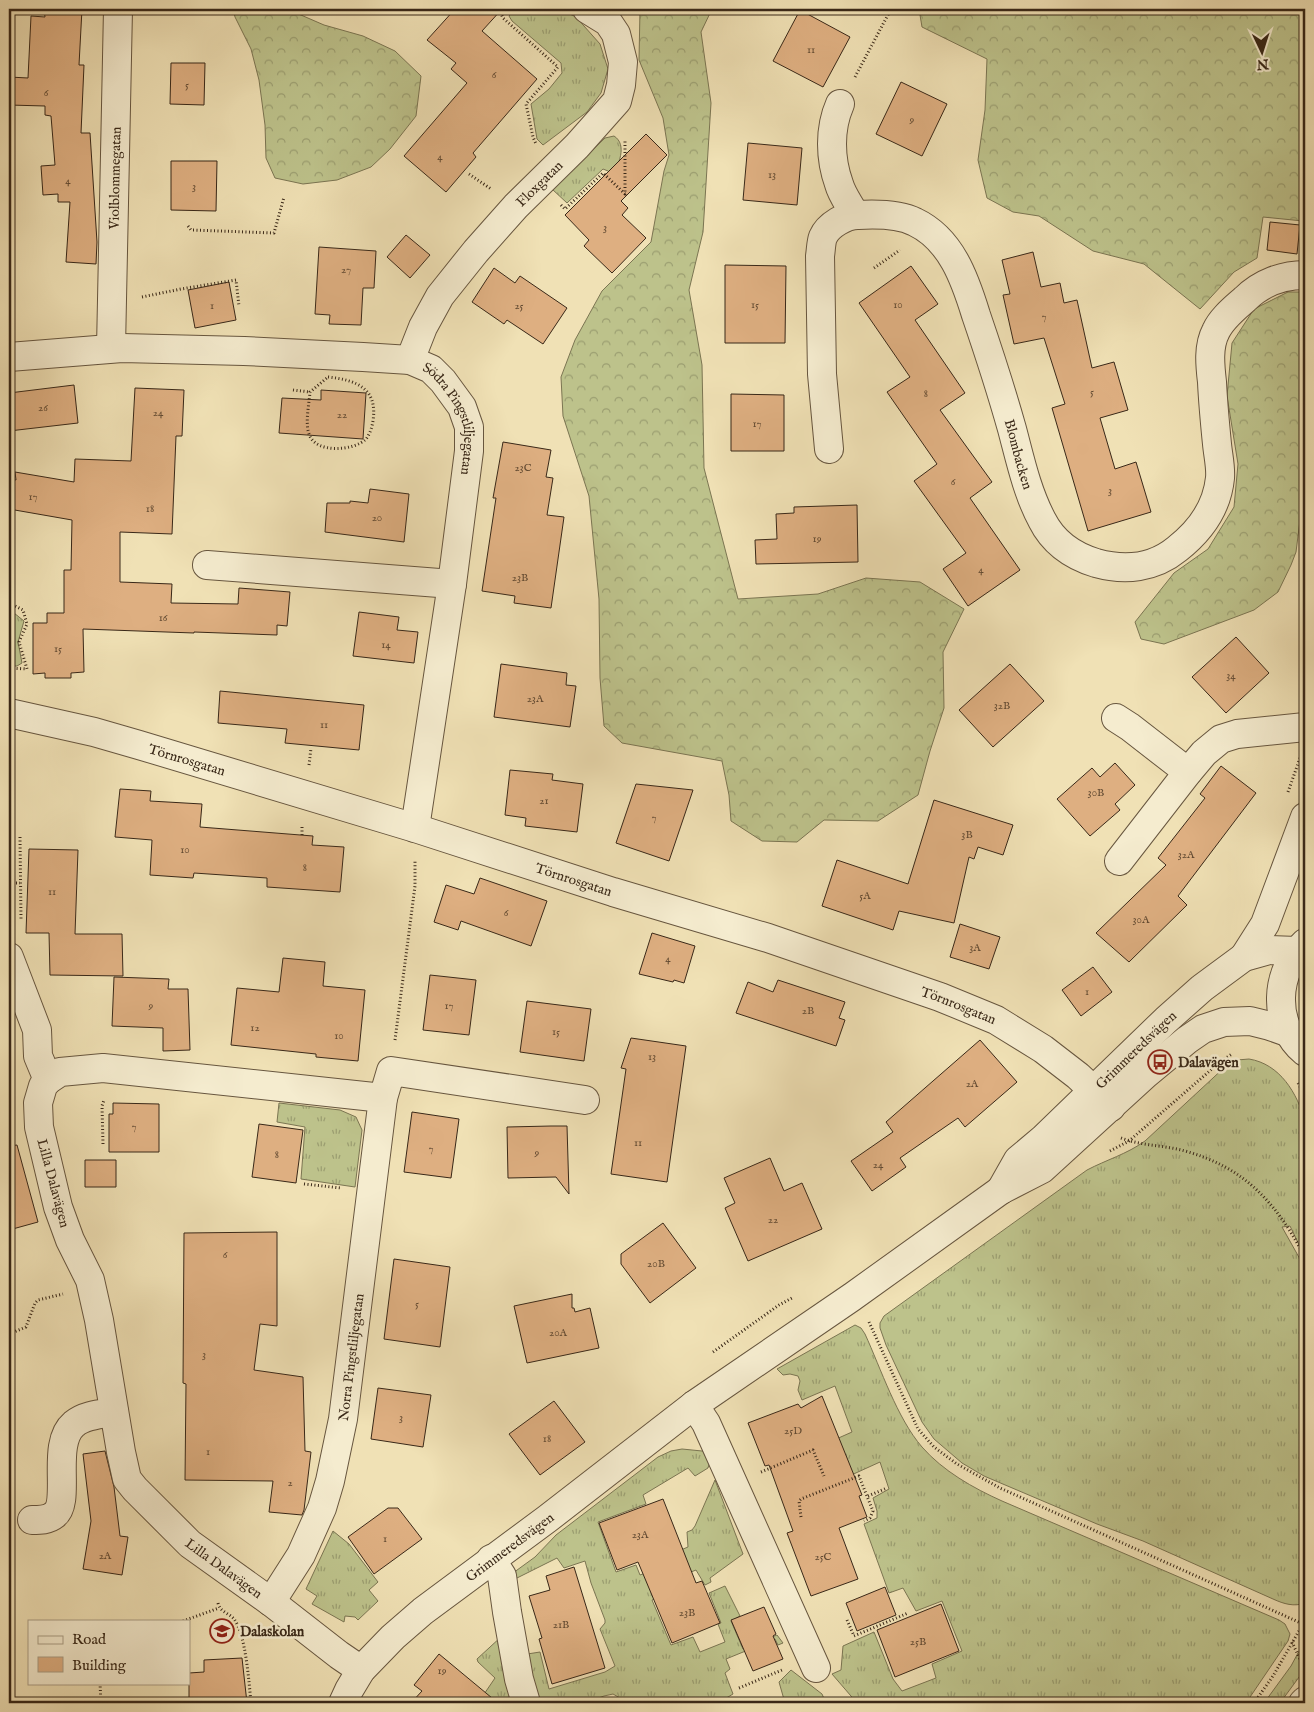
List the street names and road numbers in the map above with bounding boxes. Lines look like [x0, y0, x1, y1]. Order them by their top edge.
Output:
street label: Violblommegatan [105, 126, 126, 231]
street label: Floxgatan [512, 157, 567, 211]
street label: Södra Pingstliljegatan [420, 359, 477, 477]
street label: Blombacken [1000, 417, 1036, 493]
street label: Törnrosgatan [146, 740, 228, 781]
street label: Törnrosgatan [533, 859, 615, 901]
street label: Törnrosgatan [918, 983, 999, 1029]
street label: Grimmeredsvägen [1092, 1007, 1181, 1093]
street label: Lilla Dalavägen [33, 1137, 74, 1230]
street label: Norra Pingstliljegatan [335, 1292, 369, 1422]
street label: Grimmeredsvägen [462, 1509, 558, 1586]
street label: Lilla Dalavägen [181, 1535, 266, 1603]

